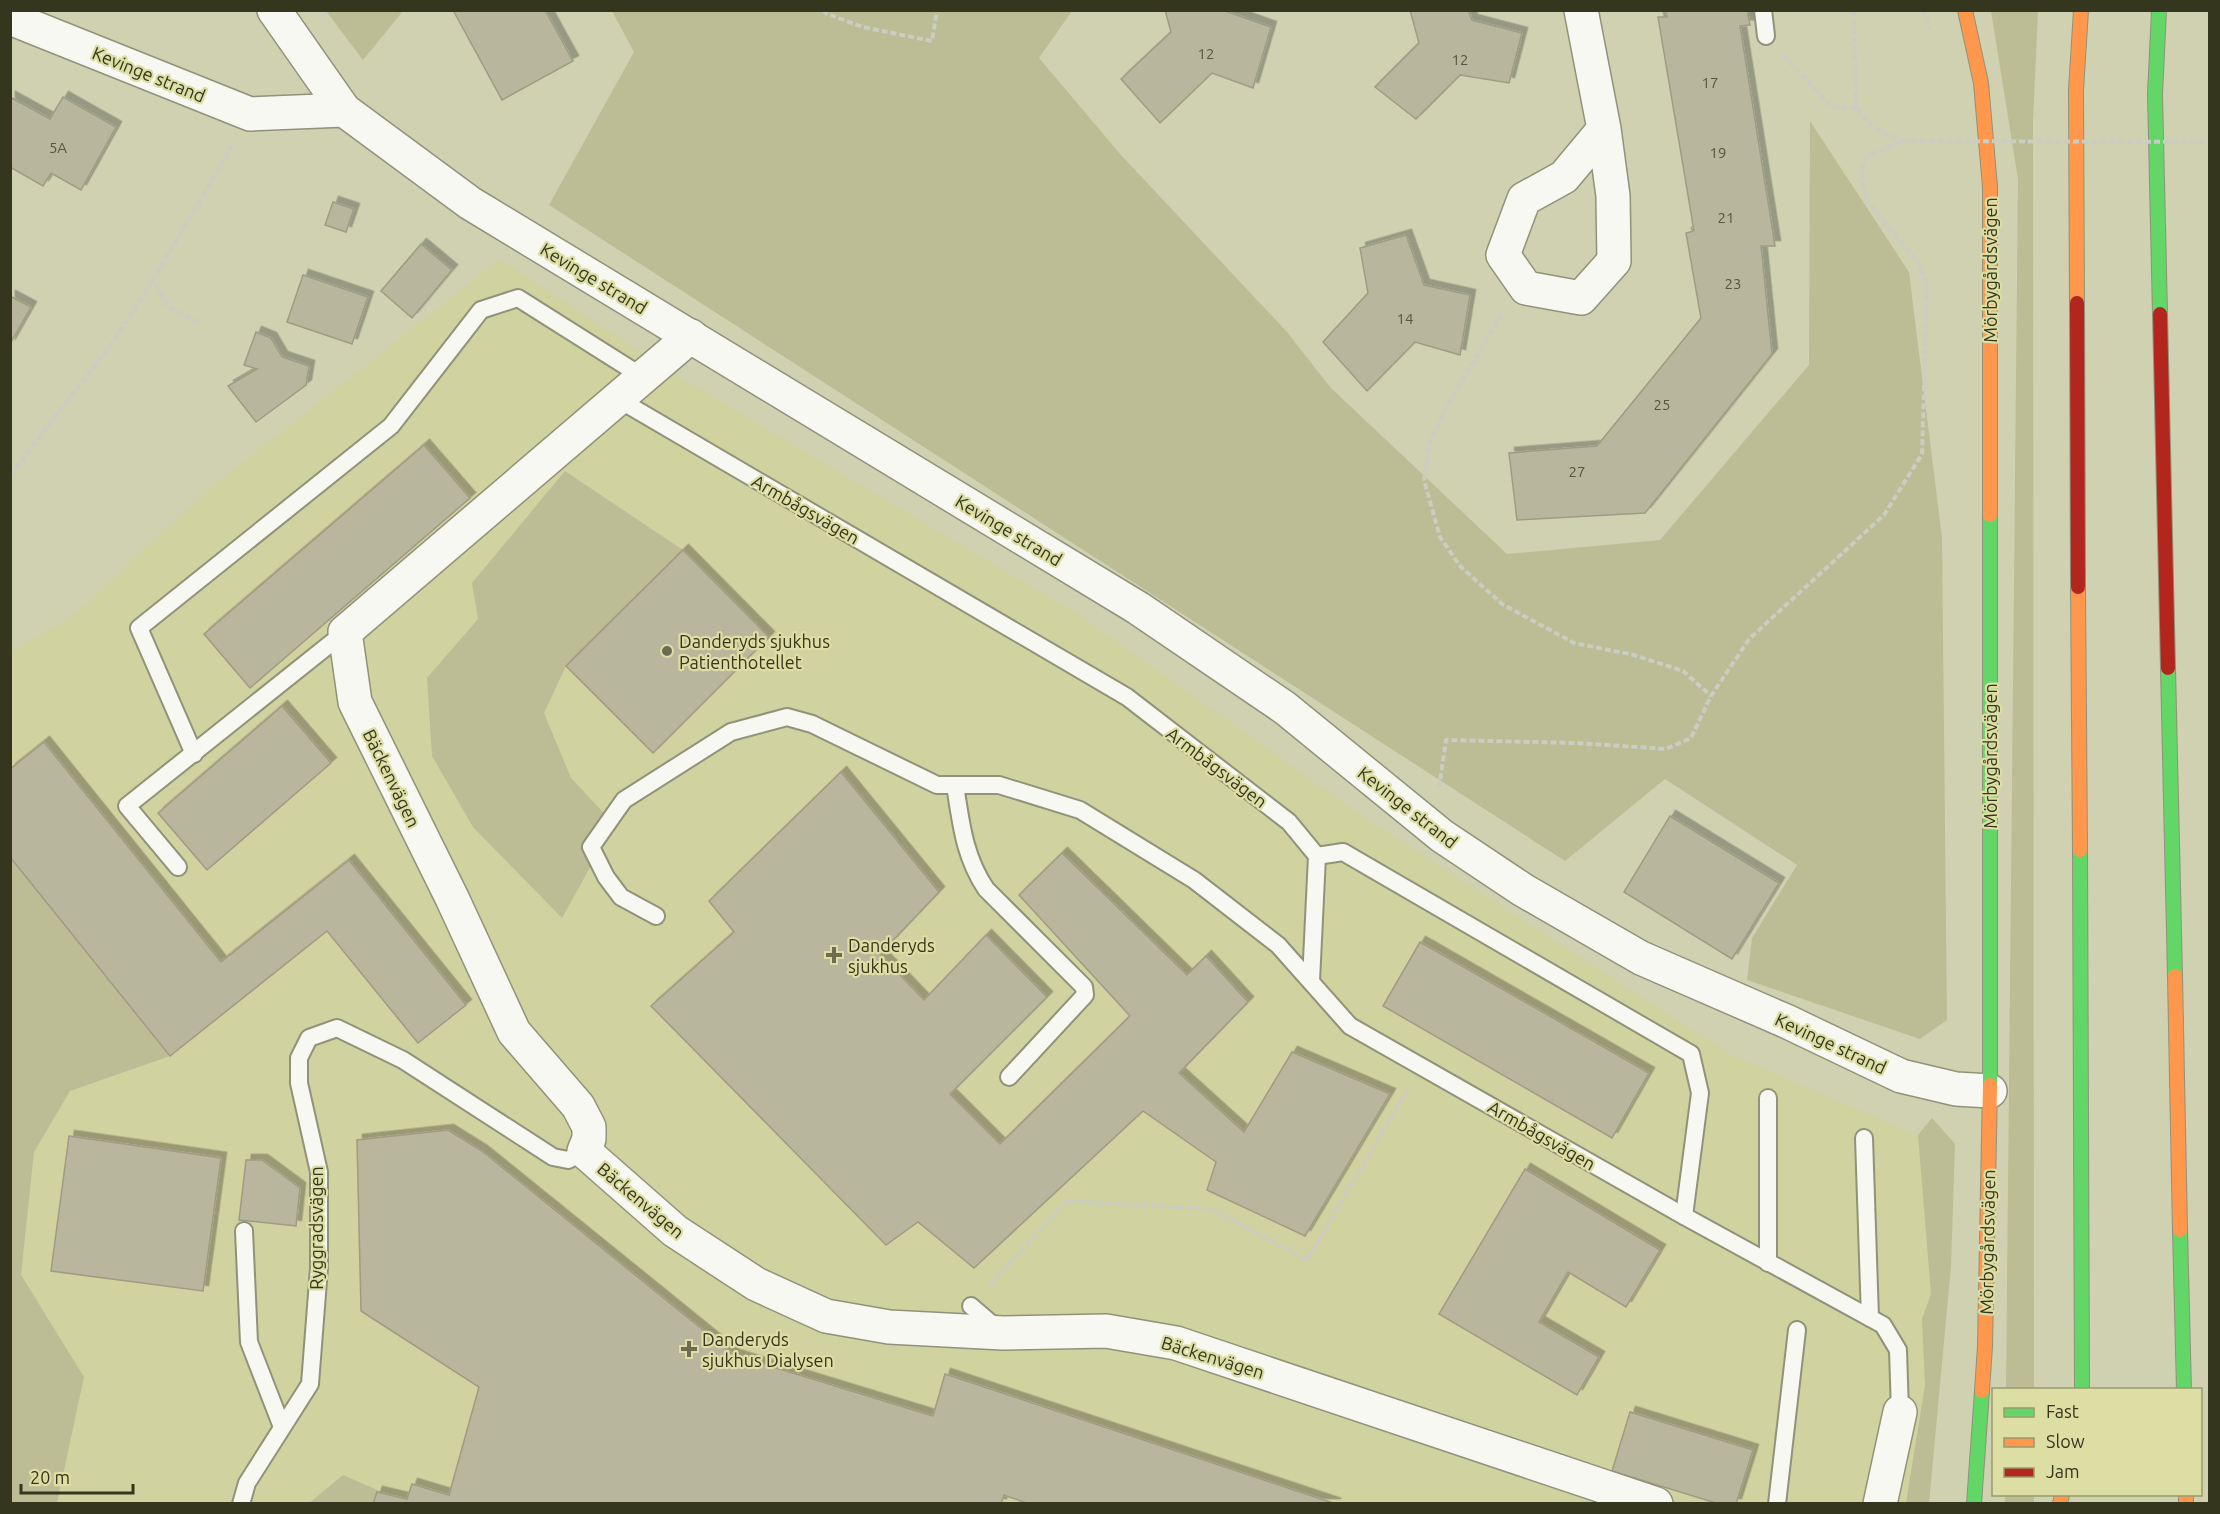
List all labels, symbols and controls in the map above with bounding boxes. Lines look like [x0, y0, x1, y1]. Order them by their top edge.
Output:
street label: Kevinge strand [89, 42, 209, 106]
house number: 12 [1198, 45, 1214, 62]
house number: 12 [1452, 51, 1468, 68]
house number: 17 [1702, 74, 1718, 91]
house number: 5A [49, 139, 67, 156]
house number: 19 [1710, 144, 1726, 161]
street label: Mörbygårdsvägen [1980, 197, 2000, 343]
house number: 21 [1718, 209, 1734, 226]
street label: Kevinge strand [537, 238, 651, 318]
house number: 23 [1725, 275, 1741, 292]
house number: 14 [1397, 310, 1413, 327]
house number: 25 [1654, 396, 1670, 413]
house number: 27 [1569, 463, 1585, 480]
street label: Armbågsvägen [749, 470, 863, 548]
street label: Kevinge strand [952, 490, 1066, 570]
place label: Danderyds sjukhus Patienthotellet [679, 631, 830, 672]
marker: Danderyds sjukhus Patienthotellet [660, 644, 674, 658]
street label: Mörbygårdsvägen [1980, 683, 2000, 829]
street label: Armbågsvägen [1163, 723, 1271, 811]
street label: Bäckenvägen [360, 726, 424, 830]
street label: Kevinge strand [1354, 762, 1462, 852]
place label: Danderyds sjukhus [848, 935, 935, 976]
marker: Danderyds sjukhus [825, 946, 843, 964]
street label: Kevinge strand [1772, 1009, 1890, 1077]
street label: Armbågsvägen [1485, 1096, 1599, 1174]
street label: Bäckenvägen [594, 1158, 688, 1242]
street label: Ryggradsvägen [306, 1166, 326, 1290]
street label: Mörbygårdsvägen [1976, 1169, 1998, 1315]
place label: Danderyds sjukhus Dialysen [702, 1329, 834, 1370]
street label: Bäckenvägen [1159, 1332, 1267, 1382]
marker: Danderyds sjukhus Dialysen [680, 1340, 698, 1358]
legend [1992, 1388, 2202, 1496]
text: Fast [2046, 1401, 2079, 1421]
text: Slow [2046, 1431, 2085, 1451]
scale bar [21, 1457, 134, 1495]
text: Jam [2046, 1461, 2080, 1481]
text: 20 m [30, 1467, 70, 1487]

